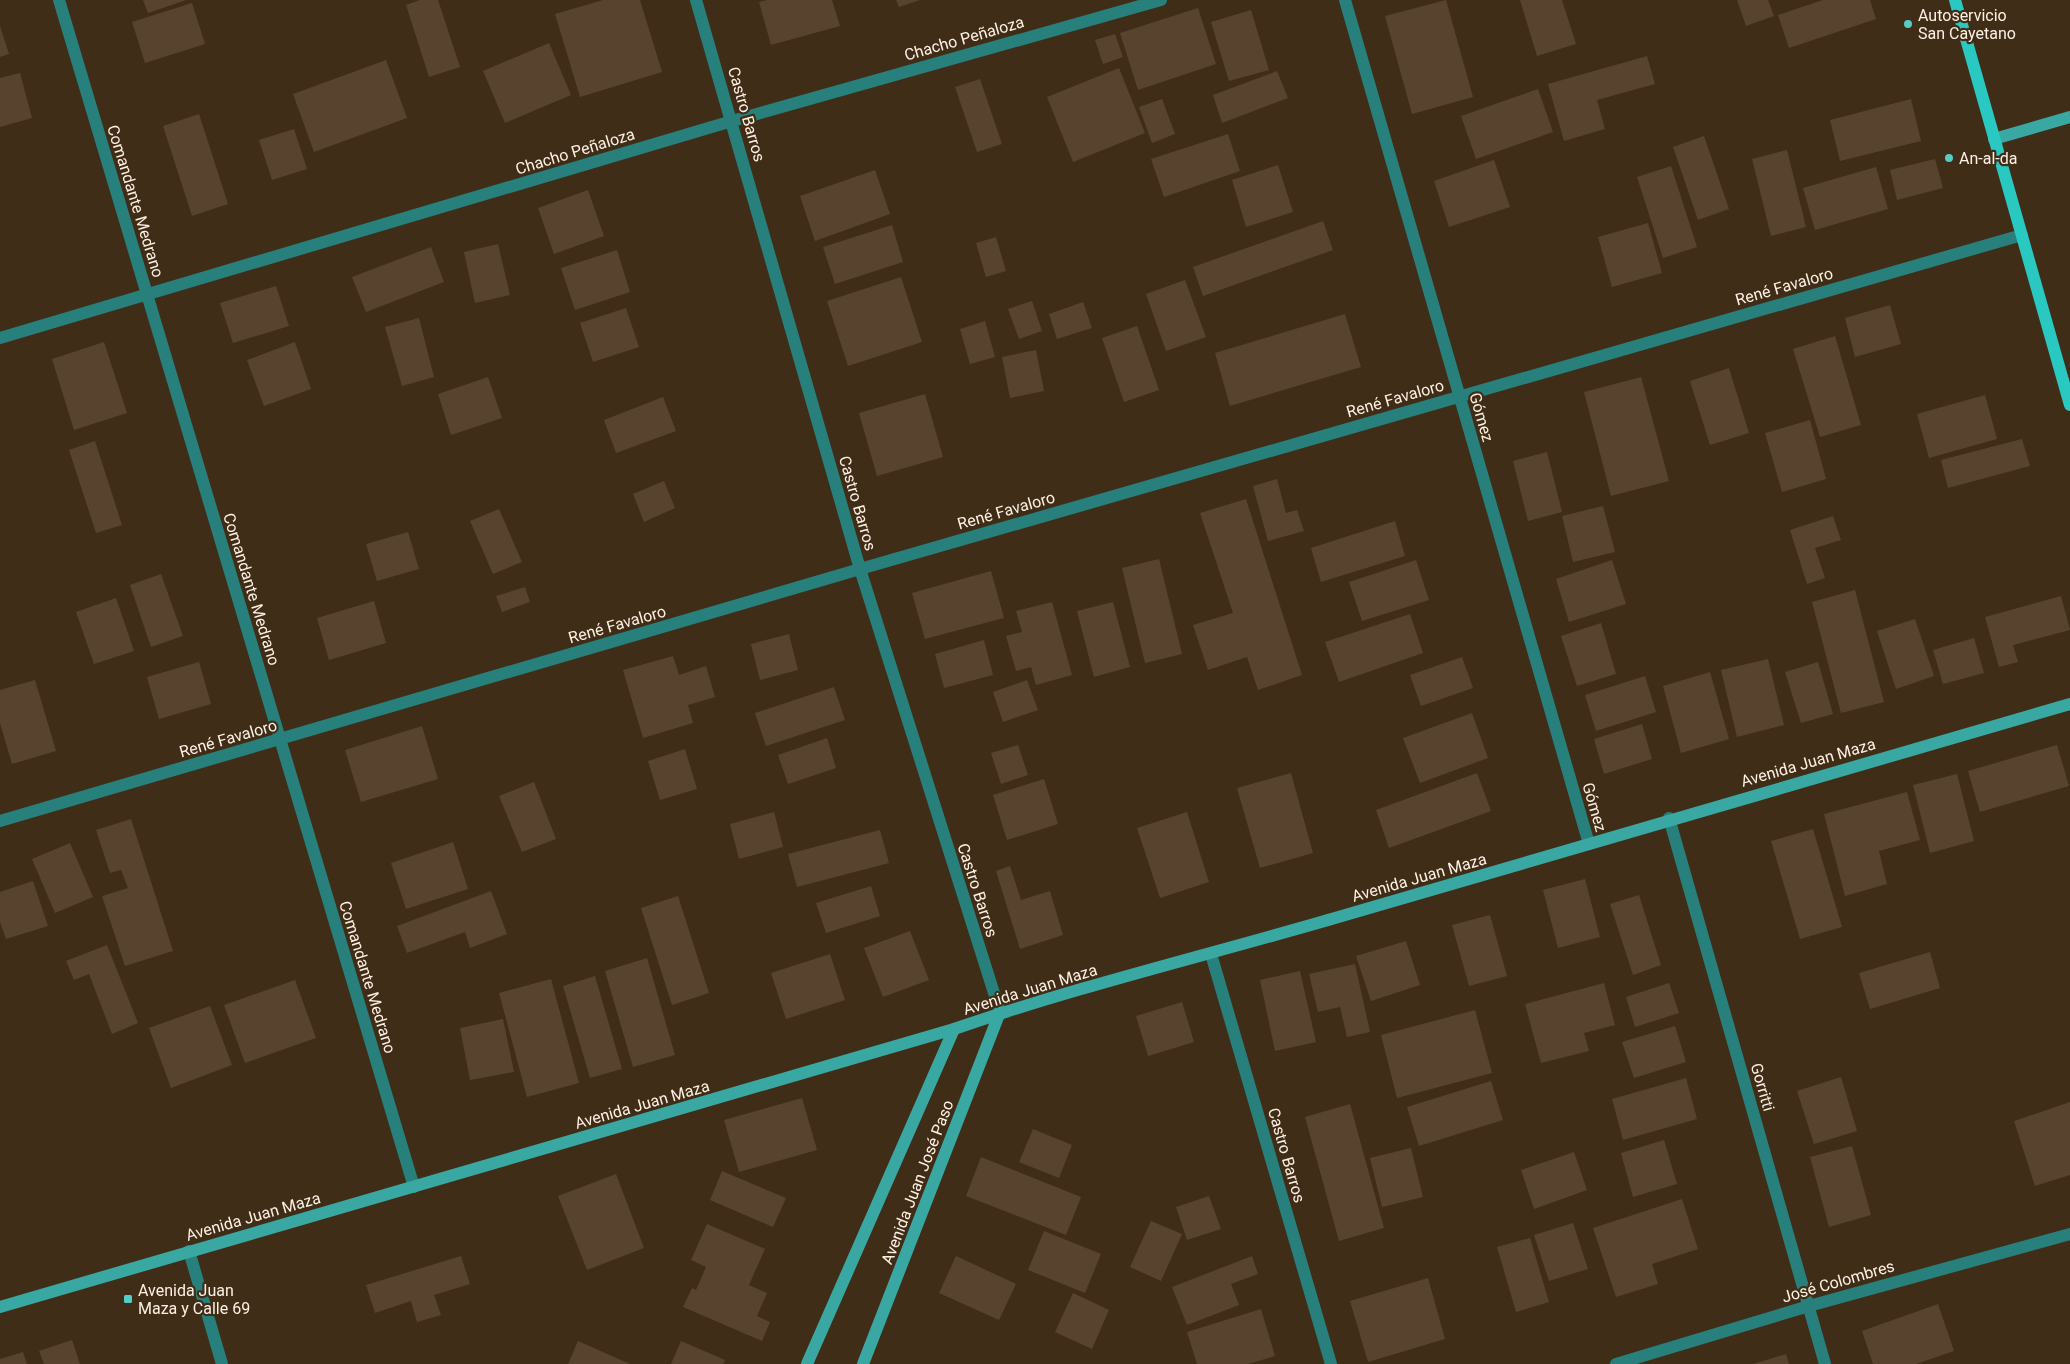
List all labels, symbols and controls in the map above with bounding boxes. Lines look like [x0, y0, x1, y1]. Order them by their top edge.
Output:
place label: Autoservicio San Cayetano [1918, 6, 2016, 43]
street label: Chacho Peñaloza [902, 12, 1026, 65]
marker: Autoservicio San Cayetano [1902, 18, 1914, 30]
street label: Castro Barros [724, 65, 769, 164]
street label: Comandante Medrano [103, 123, 168, 280]
street label: Chacho Peñaloza [513, 124, 637, 179]
place label: An-al-da [1959, 149, 2017, 168]
marker: An-al-da [1943, 152, 1955, 164]
street label: René Favaloro [1733, 263, 1835, 309]
street label: René Favaloro [1344, 375, 1446, 421]
street label: Gómez [1465, 390, 1498, 444]
street label: Castro Barros [835, 454, 880, 553]
street label: René Favaloro [955, 487, 1057, 533]
street label: Comandante Medrano [219, 511, 284, 668]
street label: René Favaloro [566, 601, 668, 647]
street label: René Favaloro [177, 715, 279, 761]
street label: Avenida Juan Maza [1739, 734, 1878, 791]
street label: Gómez [1578, 780, 1611, 834]
street label: Castro Barros [953, 841, 1002, 940]
street label: Avenida Juan Maza [1350, 849, 1489, 906]
street label: Comandante Medrano [335, 899, 400, 1056]
street label: Avenida Juan Maza [961, 960, 1099, 1019]
street label: Gorritti [1747, 1061, 1778, 1113]
street label: Avenida Juan Maza [573, 1076, 712, 1133]
street label: Avenida Juan José Paso [877, 1097, 958, 1267]
street label: Castro Barros [1264, 1106, 1309, 1205]
street label: Avenida Juan Maza [184, 1188, 323, 1245]
street label: José Colombres [1780, 1256, 1897, 1307]
place label: Avenida Juan Maza y Calle 69 [138, 1281, 250, 1318]
marker: Avenida Juan Maza y Calle 69 [122, 1293, 134, 1305]

